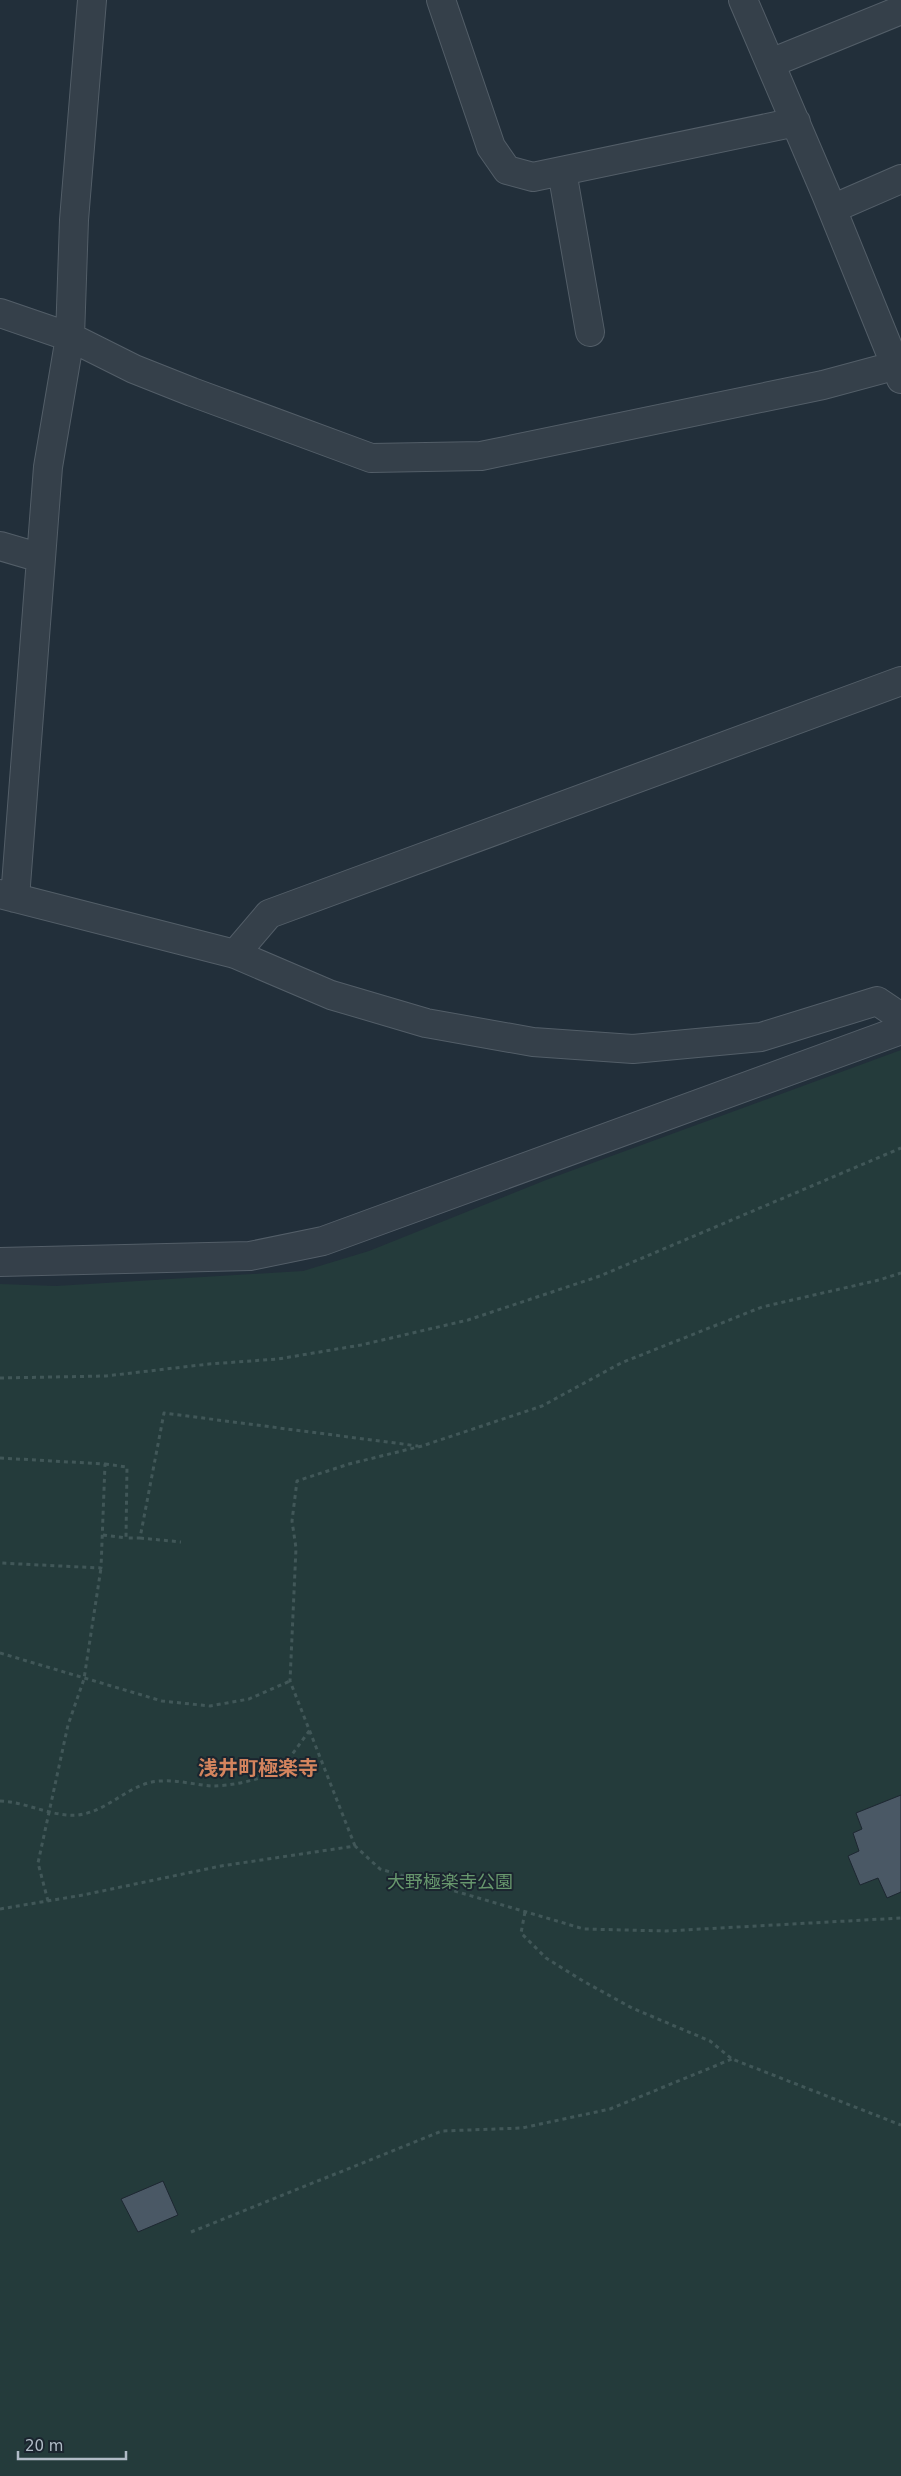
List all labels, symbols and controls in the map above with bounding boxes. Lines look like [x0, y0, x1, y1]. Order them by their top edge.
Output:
district label: 浅井町極楽寺 [198, 1756, 318, 1780]
park label: 大野極楽寺公園 [387, 1871, 513, 1892]
scale bar [18, 2428, 125, 2460]
text: 20 m [25, 2437, 63, 2455]

